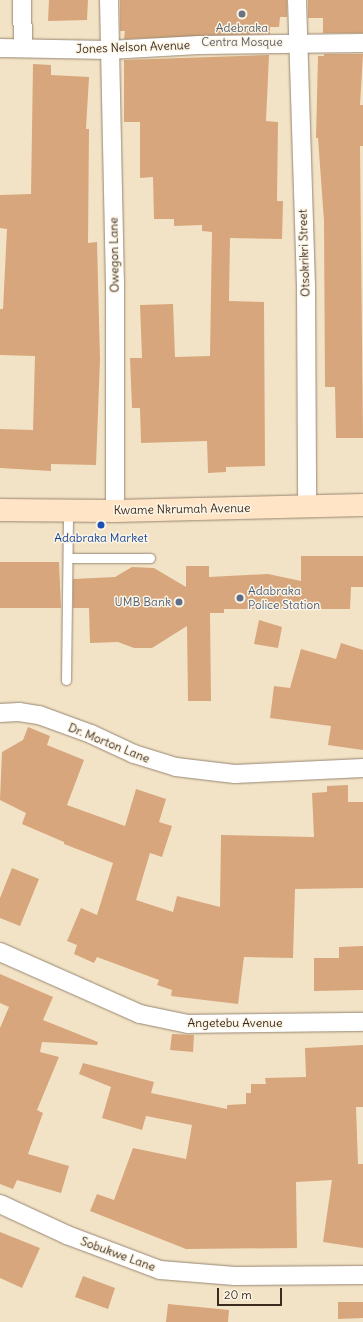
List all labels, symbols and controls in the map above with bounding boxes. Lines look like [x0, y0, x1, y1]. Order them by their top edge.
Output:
marker: Adebraka Centra Mosque [237, 9, 247, 19]
place label: Adebraka Centra Mosque [201, 21, 283, 49]
street label: Jones Nelson Avenue [76, 38, 190, 56]
street label: Otsokrikri Street [295, 209, 313, 297]
street label: Owegon Lane [106, 217, 122, 293]
street label: Kwame Nkrumah Avenue [113, 501, 251, 517]
marker: Adabraka Market [96, 520, 106, 530]
place label: Adabraka Market [54, 531, 148, 545]
place label: Adabraka Police Station [248, 584, 320, 612]
marker: Adabraka Police Station [235, 593, 245, 603]
place label: UMB Bank [115, 595, 171, 609]
marker: UMB Bank [174, 597, 184, 607]
street label: Dr. Morton Lane [66, 720, 152, 766]
street label: Angetebu Avenue [188, 1016, 282, 1030]
street label: Sobukwe Lane [79, 1234, 157, 1274]
scale bar [219, 1280, 284, 1306]
text: 20 m [224, 1287, 252, 1302]

